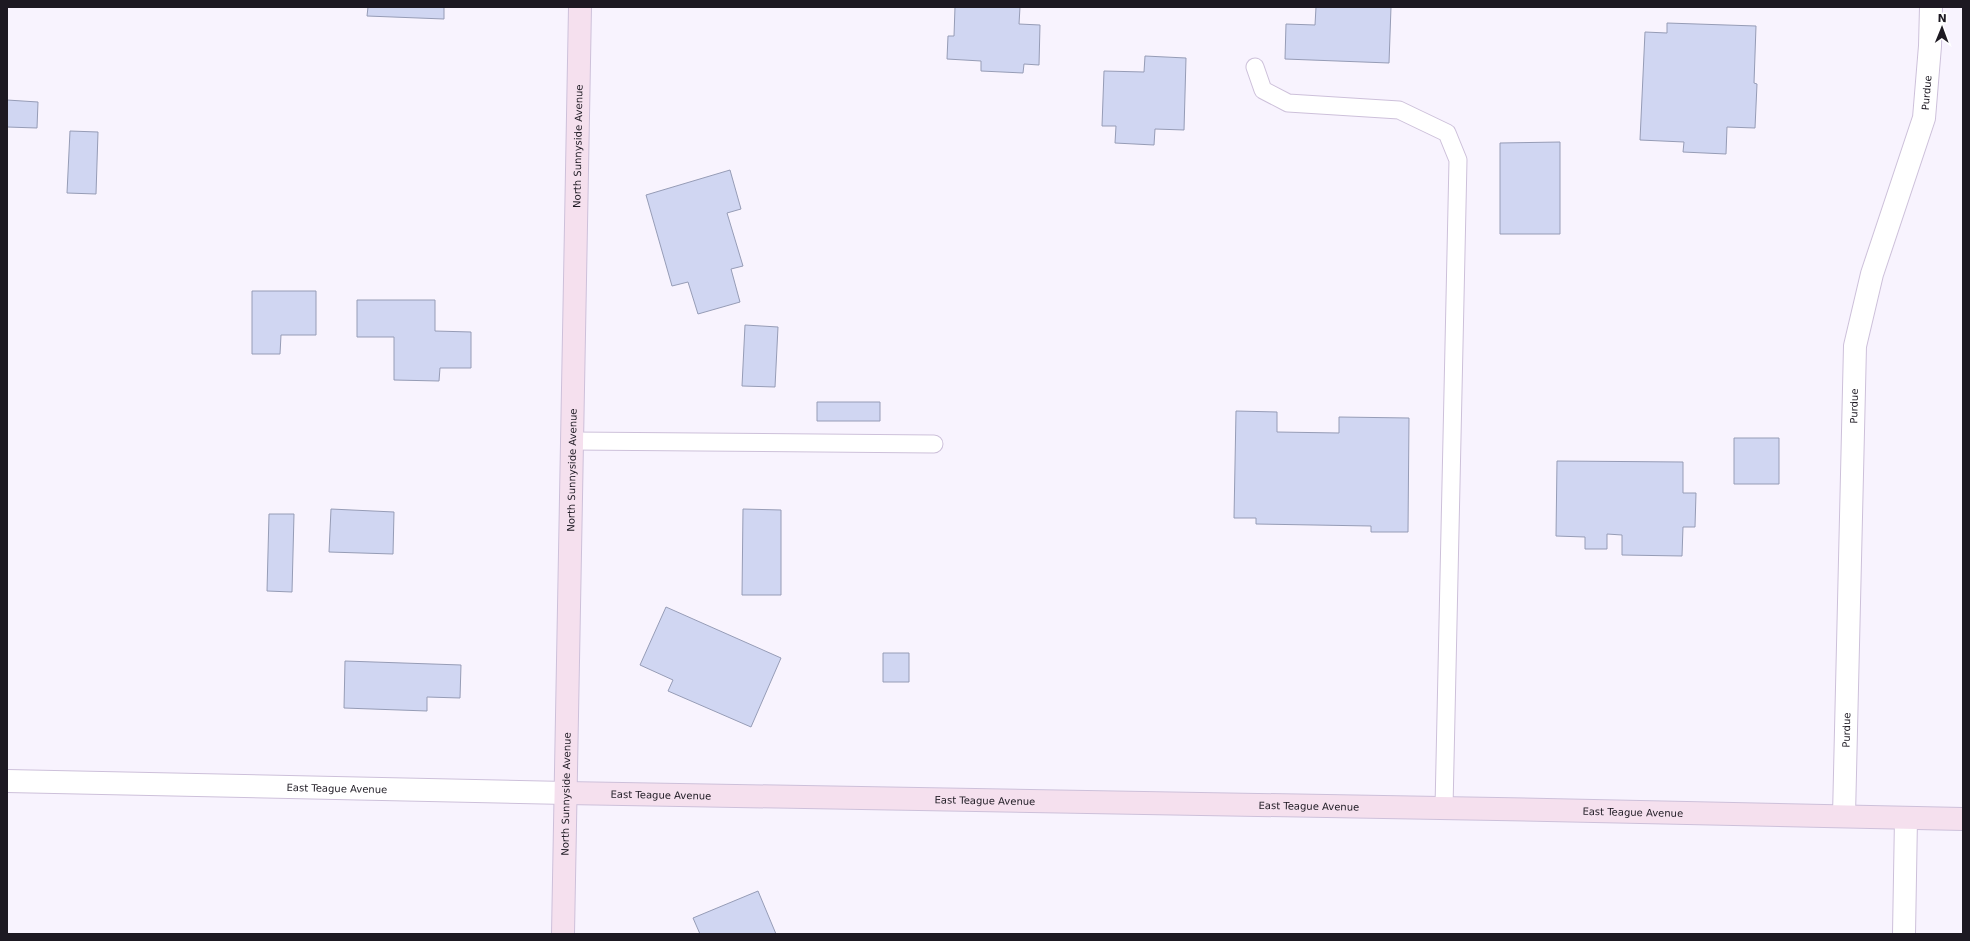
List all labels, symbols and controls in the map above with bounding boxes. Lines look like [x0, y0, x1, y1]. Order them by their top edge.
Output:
north arrow [1922, 8, 1962, 48]
text: N [1937, 12, 1947, 25]
street label: Purdue [1919, 75, 1933, 111]
street label: North Sunnyside Avenue [571, 84, 584, 208]
street label: Purdue [1848, 388, 1860, 424]
street label: North Sunnyside Avenue [565, 408, 578, 532]
street label: Purdue [1840, 712, 1852, 748]
street label: North Sunnyside Avenue [559, 732, 572, 856]
street label: East Teague Avenue [286, 782, 387, 795]
street label: East Teague Avenue [611, 788, 711, 801]
street label: East Teague Avenue [934, 794, 1035, 807]
street label: East Teague Avenue [1258, 799, 1359, 812]
street label: East Teague Avenue [1582, 805, 1683, 818]

